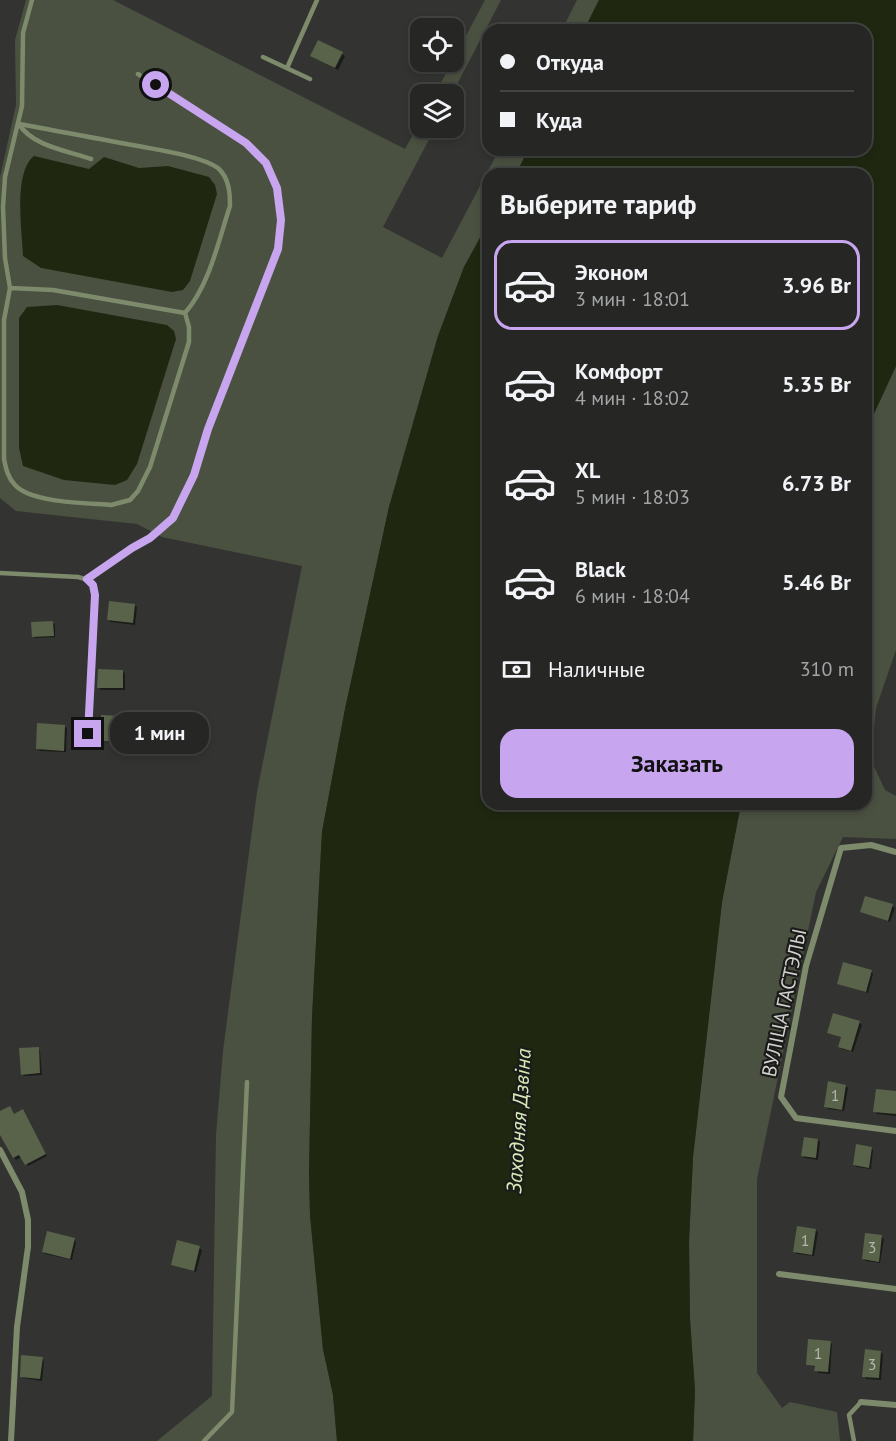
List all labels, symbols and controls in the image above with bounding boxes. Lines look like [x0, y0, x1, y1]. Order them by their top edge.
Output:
map controls [410, 18, 464, 138]
button: locate [410, 18, 464, 72]
text: Откуда [536, 48, 604, 76]
route start [142, 71, 169, 98]
button: layers [410, 84, 464, 138]
text: Куда [536, 106, 583, 134]
text: Выберите тариф [500, 187, 696, 221]
icon: car [503, 258, 557, 312]
text: Эконом [575, 258, 648, 286]
text: 3.96 Br [782, 271, 851, 299]
text: 3 мин · 18:01 [575, 286, 690, 312]
icon: car [503, 357, 557, 411]
text: Комфорт [575, 357, 663, 385]
text: 5.35 Br [782, 370, 851, 398]
text: 4 мин · 18:02 [575, 385, 690, 411]
icon: car [503, 456, 557, 510]
text: XL [575, 456, 600, 484]
text: 6.73 Br [782, 469, 851, 497]
text: 5 мин · 18:03 [575, 484, 690, 510]
icon: car [503, 555, 557, 609]
text: Black [575, 555, 626, 583]
text: 5.46 Br [782, 568, 851, 596]
text: 6 мин · 18:04 [575, 583, 690, 609]
icon: cash [500, 653, 533, 686]
text: Наличные [548, 655, 645, 683]
text: 310 m [800, 656, 854, 682]
callout: 1 мин [109, 713, 208, 755]
route end [74, 720, 101, 747]
text: 1 мин [134, 720, 185, 746]
button: Заказать [500, 729, 854, 798]
street label: ВУЛІЦА ГАСТЭЛЫ [756, 927, 812, 1079]
water label: Заходняя Дзвіна [500, 1047, 537, 1194]
house number: 1 [831, 1085, 839, 1105]
house number: 1 [801, 1230, 809, 1250]
house number: 3 [868, 1237, 876, 1257]
house number: 1 [814, 1343, 822, 1363]
house number: 3 [868, 1354, 876, 1374]

